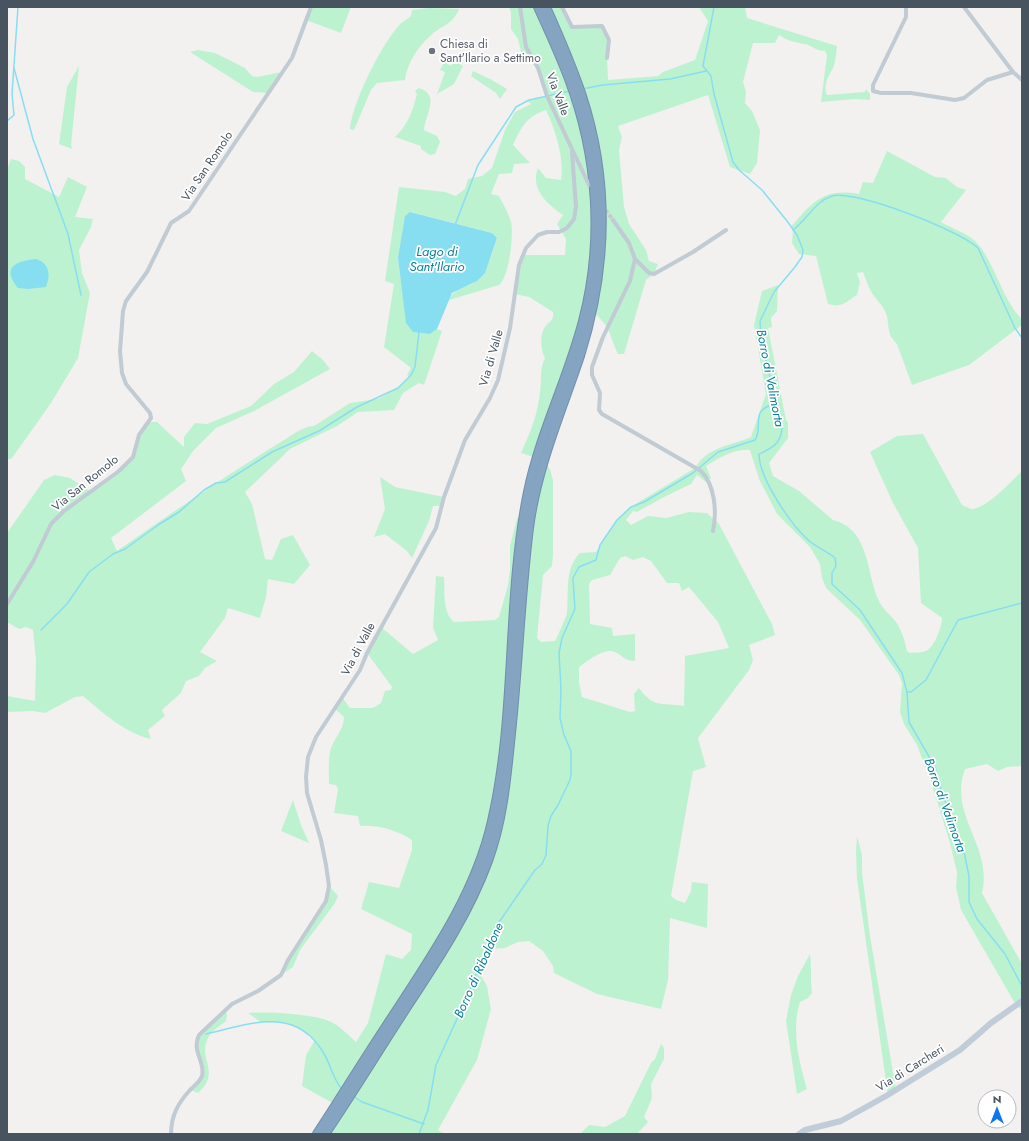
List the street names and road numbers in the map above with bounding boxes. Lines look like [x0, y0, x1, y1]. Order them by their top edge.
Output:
street label: Via Valle [542, 70, 574, 118]
street label: Via San Romolo [177, 127, 237, 205]
street label: Via di Valle [474, 328, 508, 388]
street label: Via San Romolo [48, 450, 123, 516]
street label: Via di Valle [336, 619, 380, 679]
street label: Via di Carcheri [872, 1040, 948, 1096]

